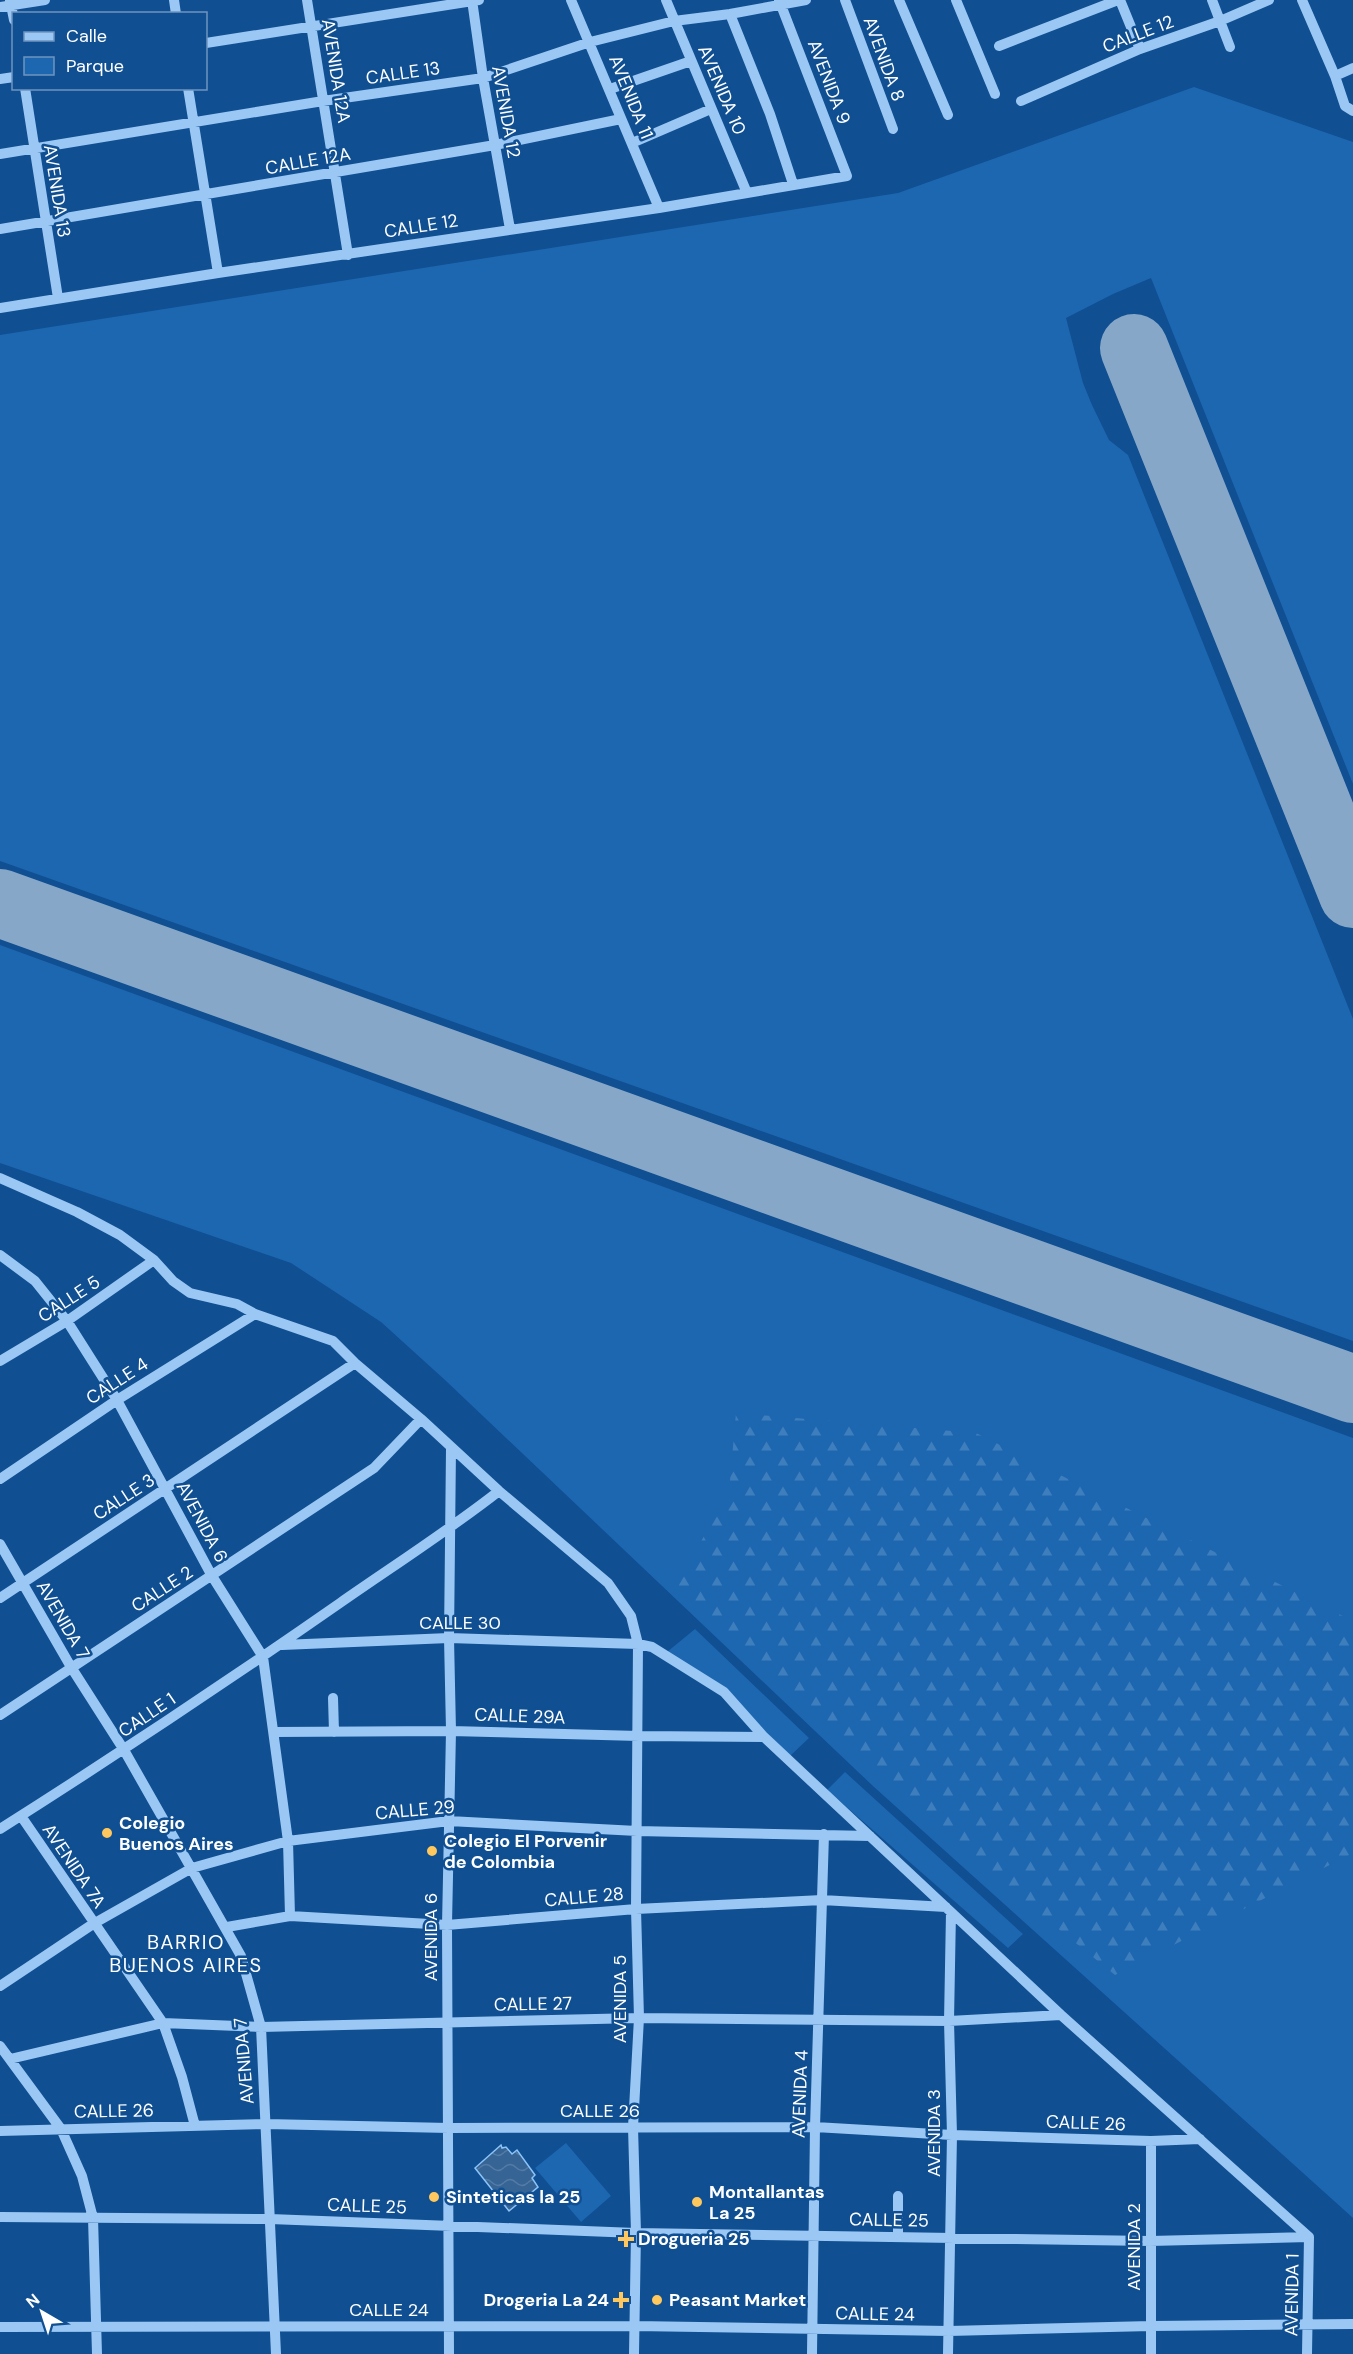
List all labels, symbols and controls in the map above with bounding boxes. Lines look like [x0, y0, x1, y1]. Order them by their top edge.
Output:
street label: CALLE 12 [1099, 9, 1177, 59]
legend [12, 12, 207, 90]
street label: AVENIDA 8 [858, 13, 910, 105]
street label: AVENIDA 12A [316, 17, 356, 125]
text: Calle [66, 24, 107, 48]
street label: AVENIDA 9 [802, 36, 856, 128]
street label: AVENIDA 10 [692, 41, 752, 139]
street label: AVENIDA 11 [603, 51, 659, 143]
text: Parque [66, 54, 124, 78]
street label: CALLE 13 [364, 56, 442, 90]
street label: AVENIDA 12 [486, 64, 526, 160]
street label: CALLE 12A [263, 142, 353, 180]
street label: AVENIDA 13 [38, 143, 76, 239]
street label: CALLE 12 [382, 208, 460, 244]
street label: CALLE 5 [33, 1270, 105, 1328]
street label: CALLE 4 [81, 1352, 153, 1410]
street label: CALLE 3 [88, 1468, 160, 1526]
street label: AVENIDA 6 [171, 1477, 233, 1567]
street label: CALLE 2 [127, 1560, 197, 1618]
street label: AVENIDA 7 [31, 1576, 95, 1664]
street label: CALLE 30 [419, 1611, 501, 1635]
street label: CALLE 1 [114, 1687, 180, 1743]
street label: CALLE 29A [474, 1702, 566, 1730]
street label: CALLE 29 [374, 1795, 456, 1825]
place label: Colegio Buenos Aires [119, 1811, 234, 1856]
street label: AVENIDA 7A [37, 1819, 111, 1913]
marker: Colegio Buenos Aires [100, 1826, 114, 1840]
place label: Colegio El Porvenir de Colombia [444, 1829, 607, 1874]
marker: Colegio El Porvenir de Colombia [425, 1844, 439, 1858]
street label: CALLE 28 [543, 1882, 625, 1912]
street label: AVENIDA 6 [419, 1893, 443, 1981]
district label: BARRIO BUENOS AIRES [109, 1929, 263, 1978]
street label: AVENIDA 5 [608, 1955, 632, 2043]
street label: CALLE 27 [494, 1991, 572, 2017]
street label: AVENIDA 7 [228, 2017, 260, 2105]
street label: AVENIDA 4 [786, 2049, 814, 2139]
street label: AVENIDA 3 [922, 2089, 946, 2177]
street label: CALLE 26 [74, 2098, 154, 2124]
street label: CALLE 26 [560, 2099, 640, 2123]
street label: CALLE 26 [1046, 2110, 1126, 2136]
place label: Montallantas La 25 [709, 2180, 825, 2225]
place label: Sinteticas la 25 [446, 2185, 580, 2209]
marker: Sinteticas la 25 [427, 2190, 441, 2204]
street label: CALLE 25 [327, 2193, 407, 2219]
marker: Montallantas La 25 [690, 2195, 704, 2209]
street label: AVENIDA 2 [1122, 2203, 1146, 2291]
street label: CALLE 25 [849, 2207, 929, 2233]
place label: Drogueria 25 [638, 2227, 750, 2251]
marker: Drogueria 25 [619, 2232, 633, 2246]
street label: AVENIDA 1 [1279, 2253, 1305, 2337]
north arrow [12, 2282, 72, 2342]
place label: Drogeria La 24 [484, 2288, 609, 2312]
place label: Peasant Market [669, 2288, 806, 2312]
text: N [22, 2289, 44, 2313]
marker: Drogeria La 24 [614, 2293, 628, 2307]
marker: Peasant Market [650, 2293, 664, 2307]
street label: CALLE 24 [349, 2298, 429, 2322]
street label: CALLE 24 [835, 2301, 915, 2327]

